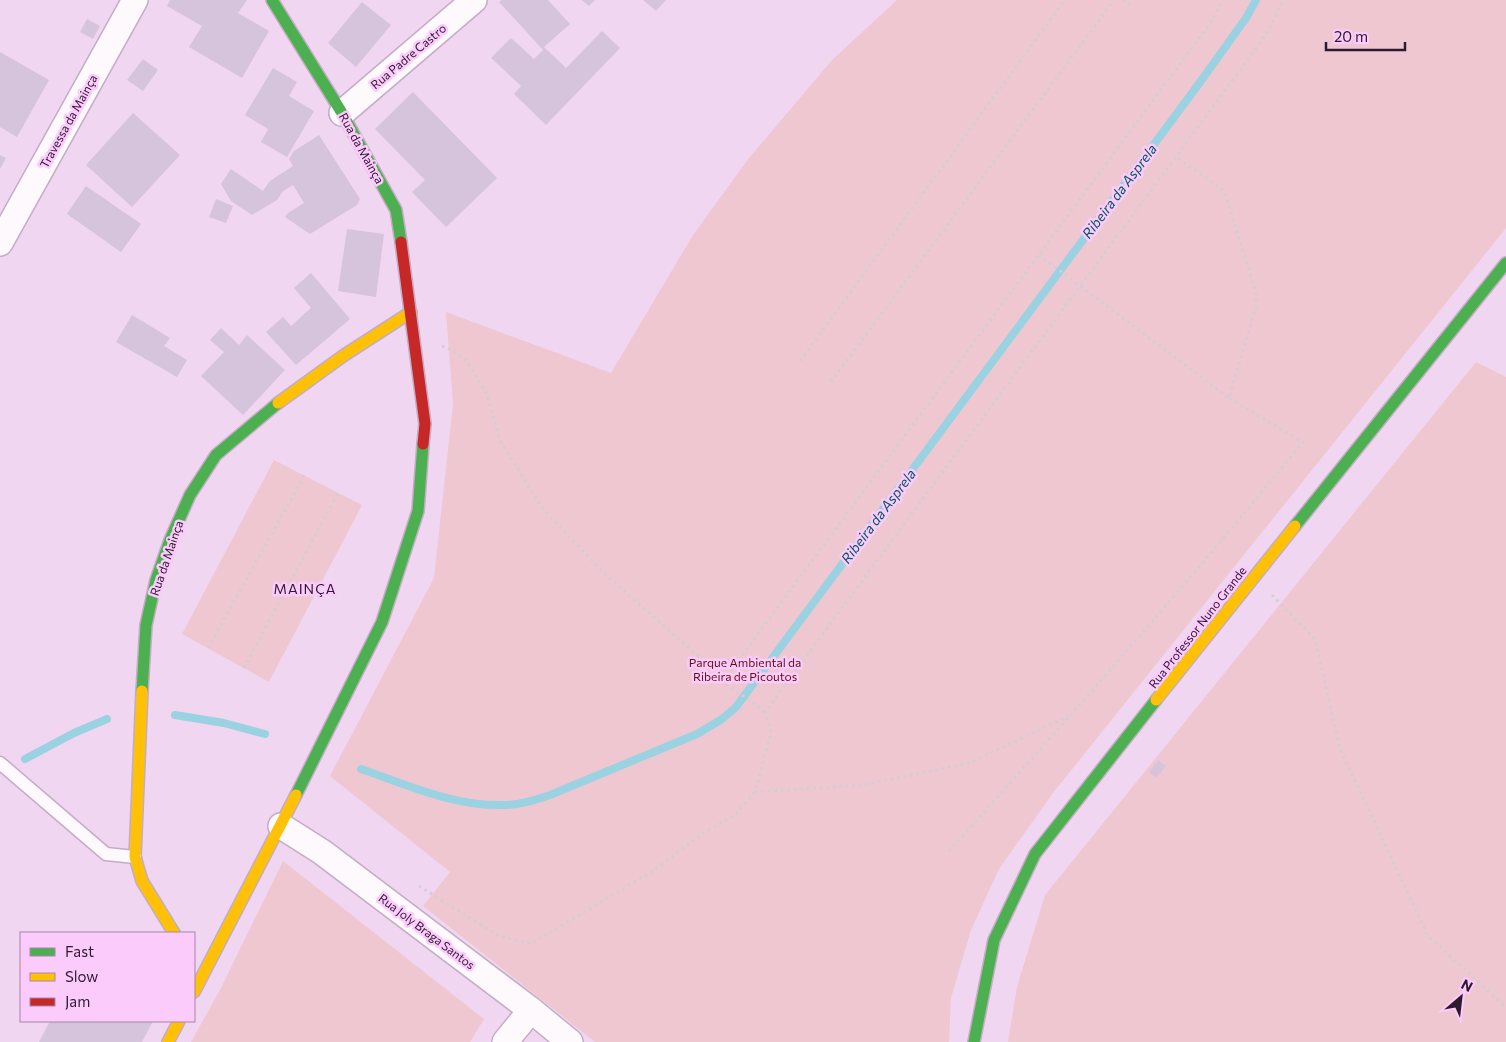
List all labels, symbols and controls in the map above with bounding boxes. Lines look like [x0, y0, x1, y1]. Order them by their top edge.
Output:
street label: Rua Padre Castro [368, 20, 448, 92]
scale bar [1326, 20, 1405, 52]
text: 20 m [1334, 27, 1368, 45]
street label: Travessa da Mainça [37, 72, 99, 170]
street label: Rua da Mainça [337, 110, 387, 186]
water label: Ribeira da Asprela [1078, 140, 1160, 242]
water label: Ribeira da Asprela [837, 465, 919, 567]
street label: Rua da Mainça [147, 519, 185, 597]
street label: Rua Professor Nuno Grande [1145, 563, 1249, 691]
district label: MAINÇA [274, 580, 336, 597]
park label: Parque Ambiental da Ribeira de Picoutos [689, 655, 801, 683]
street label: Rua Joly Braga Santos [376, 890, 478, 973]
legend [20, 932, 195, 1022]
text: Fast [65, 942, 94, 960]
text: Slow [65, 967, 98, 985]
north arrow [1436, 972, 1486, 1022]
text: N [1459, 975, 1476, 995]
text: Jam [65, 992, 90, 1010]

